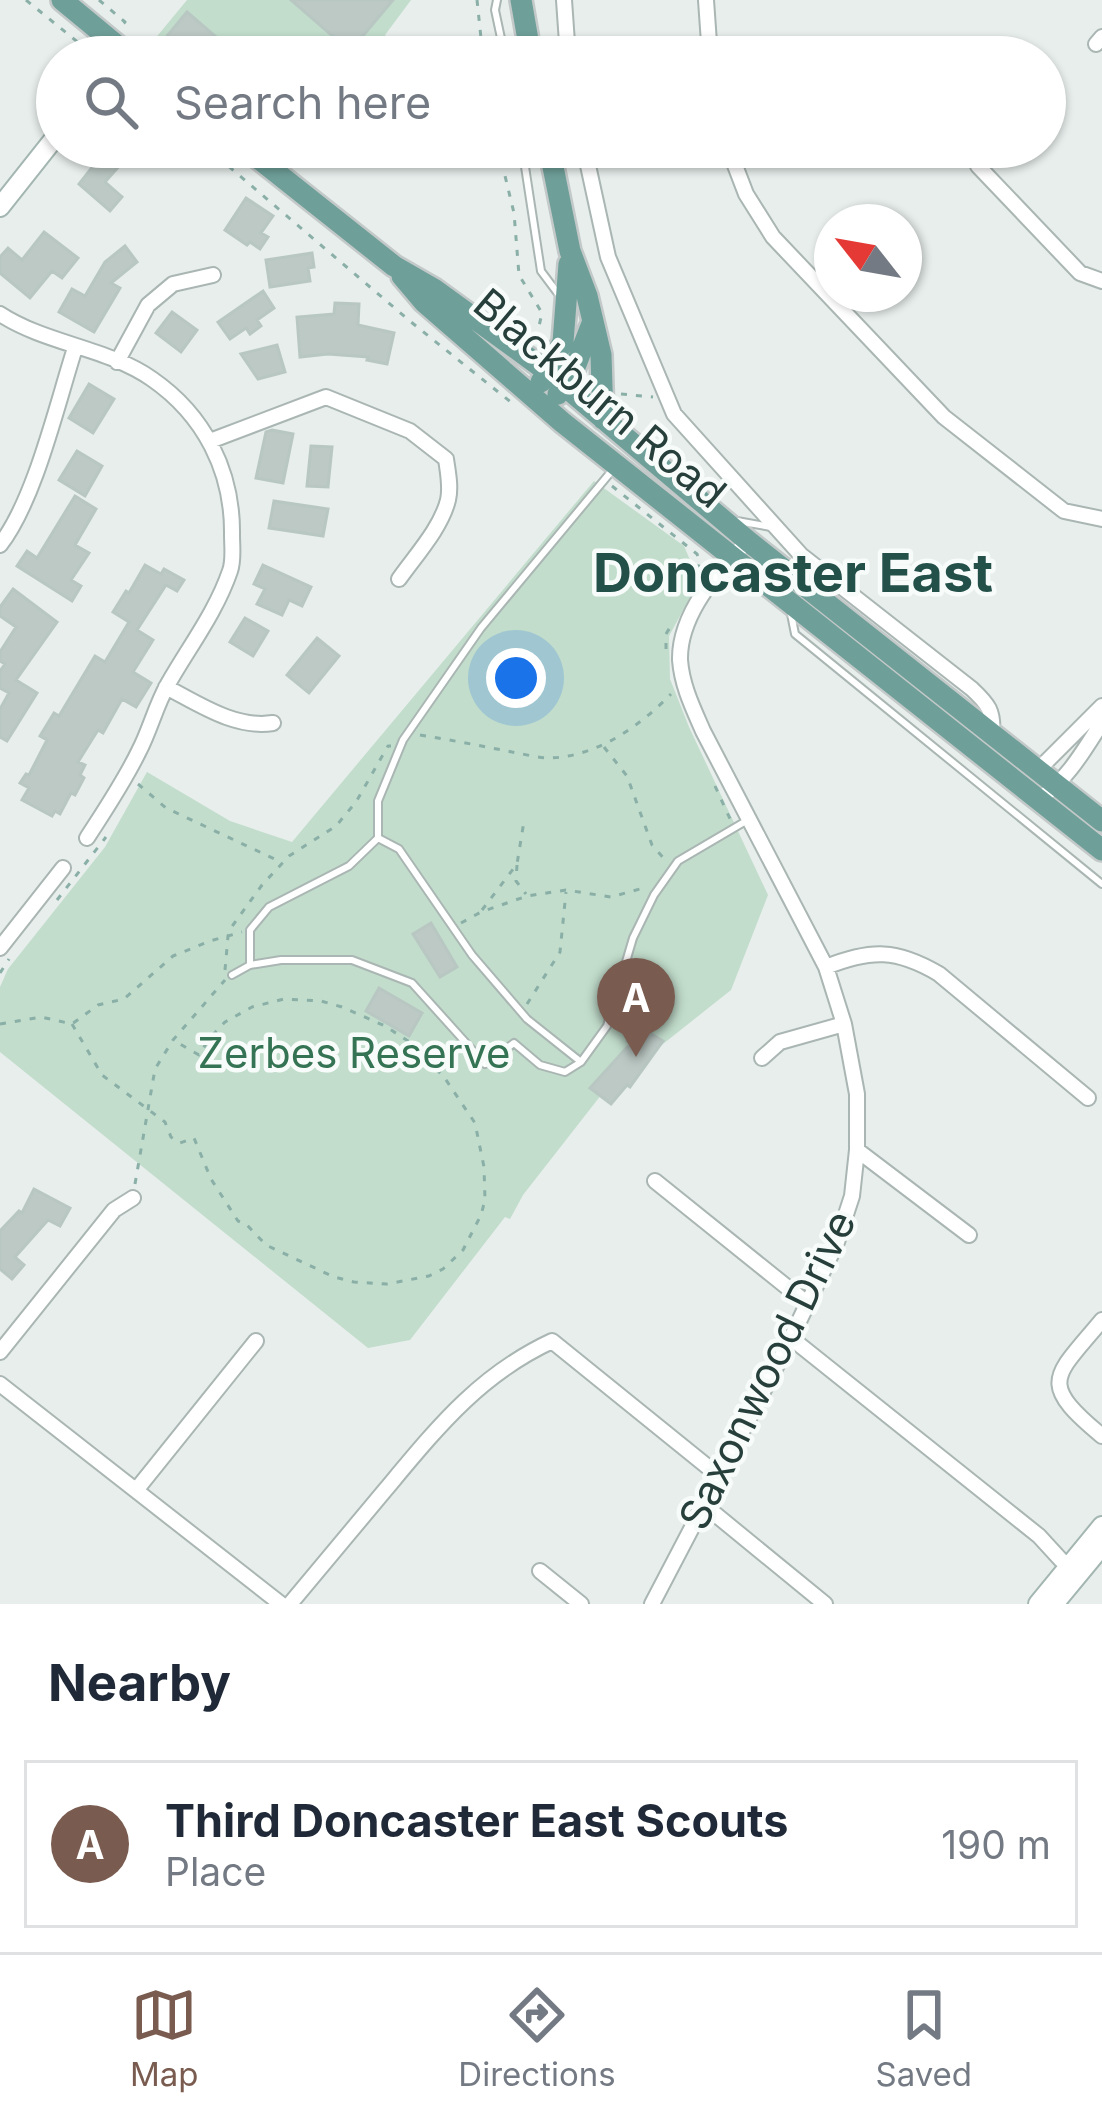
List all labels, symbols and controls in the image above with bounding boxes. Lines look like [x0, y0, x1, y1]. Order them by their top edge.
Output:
search box [36, 36, 1066, 168]
icon: search [78, 69, 144, 135]
text: Search here [174, 75, 431, 130]
north arrow [814, 204, 922, 312]
street label: Blackburn Road [464, 277, 737, 518]
district label: Doncaster East [593, 540, 993, 605]
your location [486, 648, 546, 708]
pin: A [597, 958, 675, 1057]
park label: Zerbes Reserve [198, 1027, 510, 1078]
street label: Saxonwood Drive [667, 1202, 866, 1537]
text: Nearby [48, 1652, 231, 1713]
text: Third Doncaster East Scouts [165, 1793, 788, 1848]
text: A [75, 1821, 105, 1868]
text: 190 m [941, 1821, 1051, 1868]
text: Place [165, 1848, 266, 1895]
tab: Map [130, 1982, 198, 2094]
tab: Directions [458, 1982, 616, 2094]
tab: Saved [875, 1982, 972, 2094]

